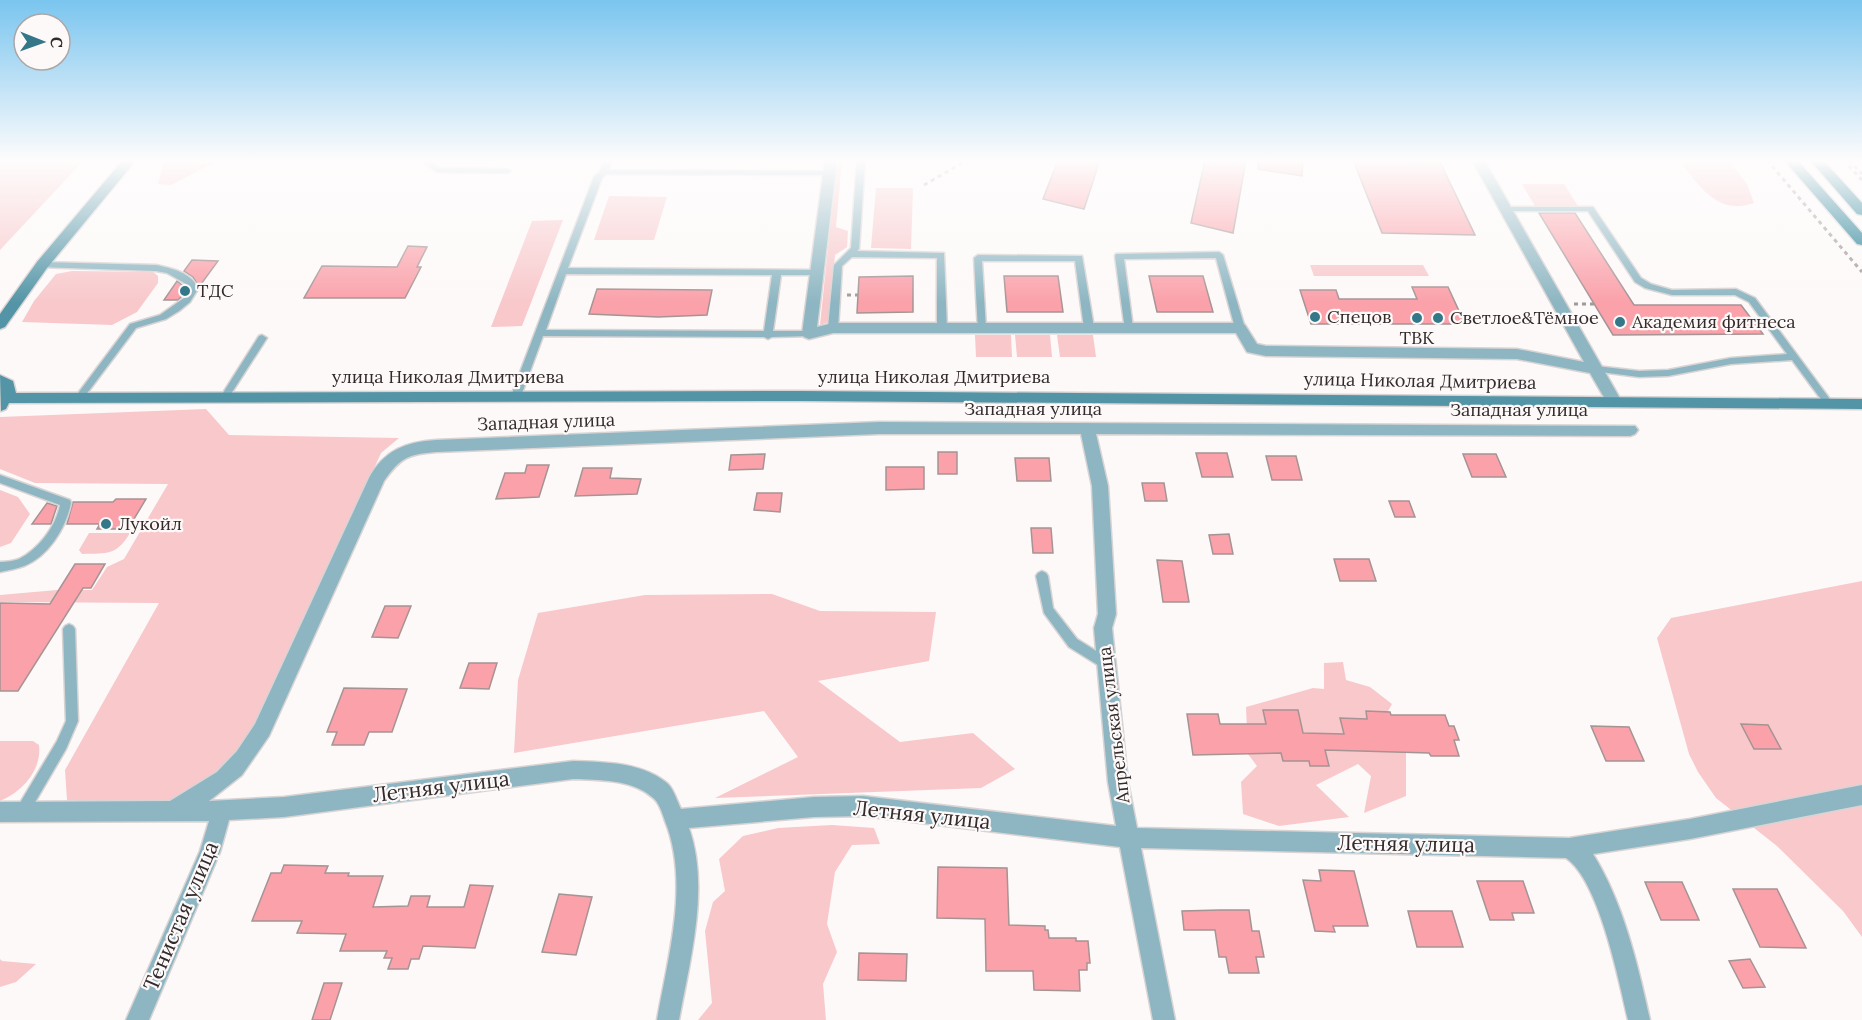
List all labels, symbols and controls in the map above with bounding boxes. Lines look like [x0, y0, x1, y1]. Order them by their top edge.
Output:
north arrow [12, 12, 72, 72]
text: С [47, 37, 67, 48]
place label: ТДС [197, 279, 234, 302]
marker: ТДС [178, 284, 192, 298]
place label: Спецов [1327, 305, 1391, 328]
place label: Светлое&Тёмное [1450, 306, 1599, 329]
marker: Спецов [1308, 310, 1322, 324]
place label: Академия фитнеса [1631, 310, 1796, 333]
marker: TBK [1410, 311, 1424, 325]
marker: Светлое&Тёмное [1431, 311, 1445, 325]
marker: Академия фитнеса [1613, 315, 1627, 329]
place label: TBK [1400, 326, 1435, 349]
street label: улица Николая Дмитриева [332, 365, 564, 388]
street label: улица Николая Дмитриева [818, 365, 1050, 388]
street label: улица Николая Дмитриева [1304, 367, 1536, 394]
street label: Западная улица [964, 397, 1102, 420]
street label: Западная улица [1450, 398, 1588, 421]
street label: Западная улица [477, 408, 615, 435]
place label: Лукойл [118, 512, 182, 535]
marker: Лукойл [99, 517, 113, 531]
street label: Апрельская улица [1092, 646, 1135, 806]
street label: Летняя улица [371, 765, 511, 808]
street label: Летняя улица [852, 794, 992, 835]
street label: Летняя улица [1337, 829, 1475, 858]
street label: Тенистая улица [137, 837, 224, 995]

